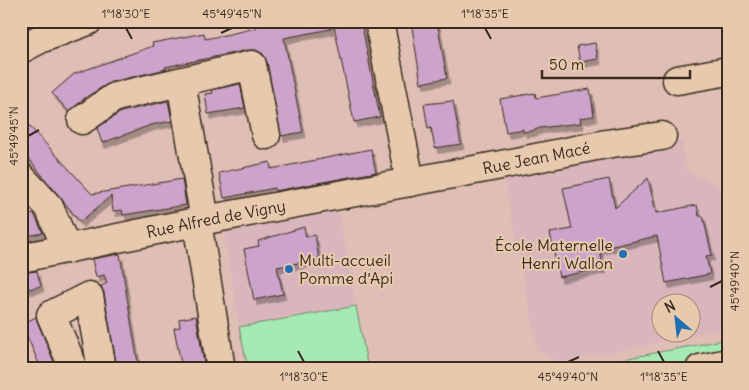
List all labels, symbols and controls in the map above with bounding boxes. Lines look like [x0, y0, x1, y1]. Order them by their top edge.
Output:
text: 1°18'30"E [102, 6, 150, 21]
text: 45°49'45"N [202, 6, 262, 21]
text: 1°18'35"E [461, 6, 509, 21]
scale bar [542, 48, 689, 80]
text: 50 m [549, 55, 584, 74]
text: 45°49'45"N [6, 106, 21, 166]
street label: Rue Jean Macé [481, 137, 592, 178]
street label: Rue Alfred de Vigny [145, 195, 287, 242]
place label: École Maternelle Henri Wallon [495, 235, 613, 273]
marker: École Maternelle Henri Wallon [617, 248, 629, 260]
place label: Multi-accueil Pomme d’Api [299, 250, 393, 288]
text: 45°49'40"N [727, 251, 742, 311]
marker: Multi-accueil Pomme d’Api [283, 263, 295, 275]
north arrow [652, 292, 702, 342]
text: N [661, 296, 678, 317]
text: 1°18'30"E [280, 369, 328, 384]
text: 45°49'40"N [538, 369, 598, 384]
text: 1°18'35"E [640, 369, 688, 384]

